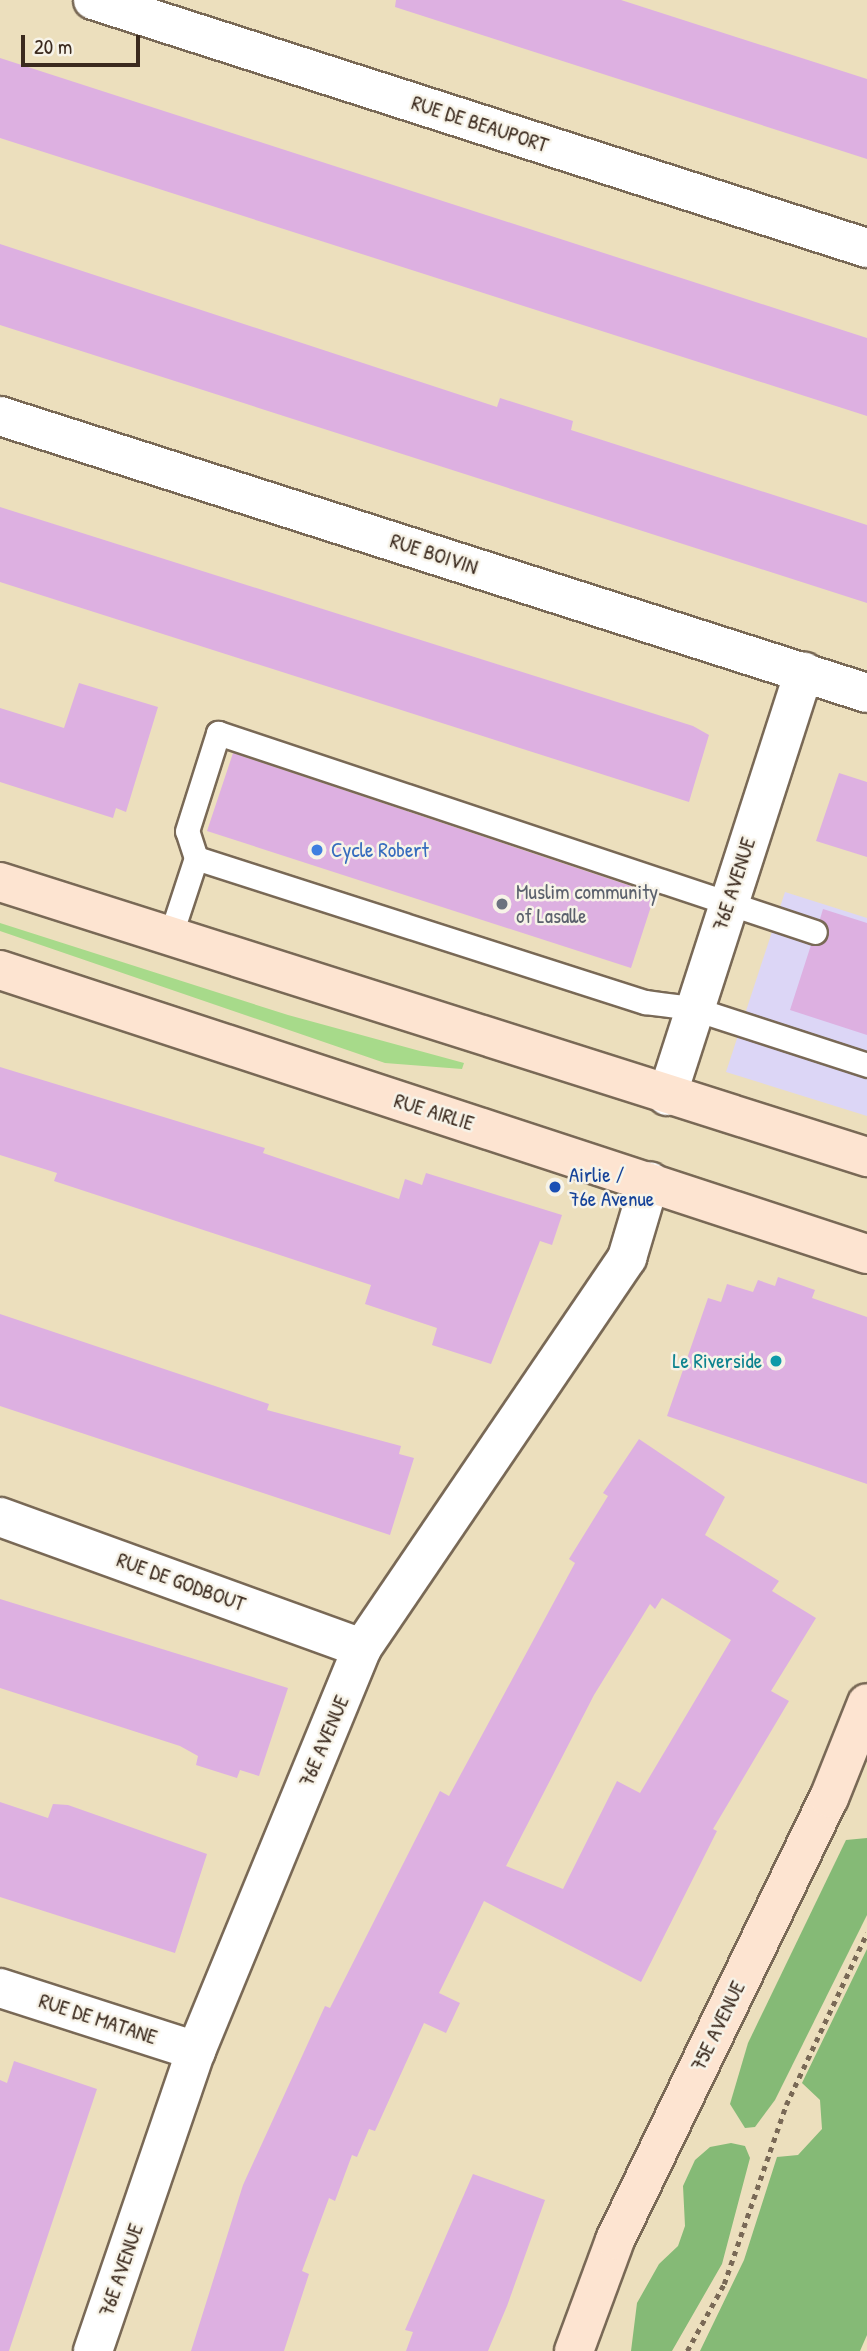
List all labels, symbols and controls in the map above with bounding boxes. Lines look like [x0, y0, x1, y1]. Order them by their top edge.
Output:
scale bar [24, 21, 144, 65]
text: 20 m [34, 32, 72, 61]
street label: RUE DE BEAUPORT [409, 90, 551, 158]
street label: RUE BOIVIN [387, 528, 481, 580]
street label: 76E AVENUE [707, 834, 761, 934]
place label: Cycle Robert [331, 837, 429, 863]
marker: Cycle Robert [309, 842, 325, 858]
place label: Muslim community of Lasalle [516, 879, 658, 929]
marker: Muslim community of Lasalle [494, 896, 510, 912]
street label: RUE AIRLIE [391, 1088, 477, 1136]
place label: Airlie / 76e Avenue [569, 1162, 654, 1212]
marker: Airlie / 76e Avenue [547, 1179, 563, 1195]
place label: Le Riverside [673, 1348, 762, 1374]
marker: Le Riverside [768, 1353, 784, 1369]
street label: RUE DE GODBOUT [113, 1547, 249, 1617]
street label: 76E AVENUE [294, 1692, 354, 1790]
street label: 75E AVENUE [685, 1977, 751, 2075]
street label: RUE DE MATANE [36, 1988, 160, 2050]
street label: 76E AVENUE [93, 2220, 149, 2320]

